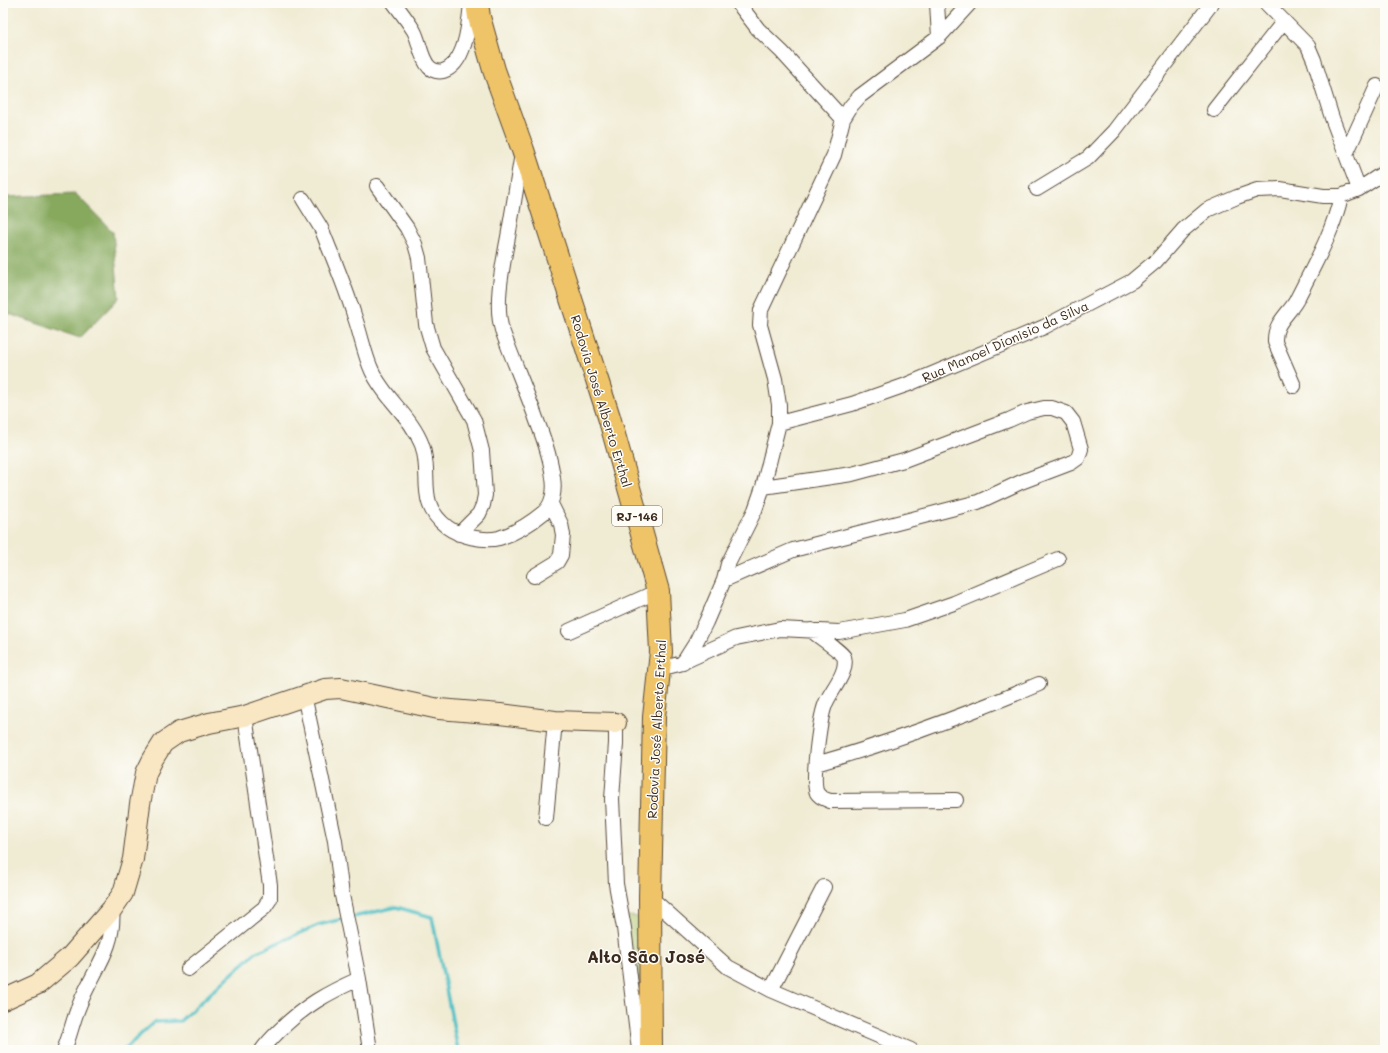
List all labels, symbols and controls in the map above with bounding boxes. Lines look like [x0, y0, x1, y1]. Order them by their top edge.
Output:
street label: Rua Manoel Dionisio da Silva [919, 297, 1091, 385]
street label: Rodovia José Alberto Erthal [568, 313, 636, 489]
road number: RJ-146 [612, 506, 662, 526]
street label: Rodovia José Alberto Erthal [643, 639, 669, 819]
district label: Alto São José [587, 945, 705, 967]

